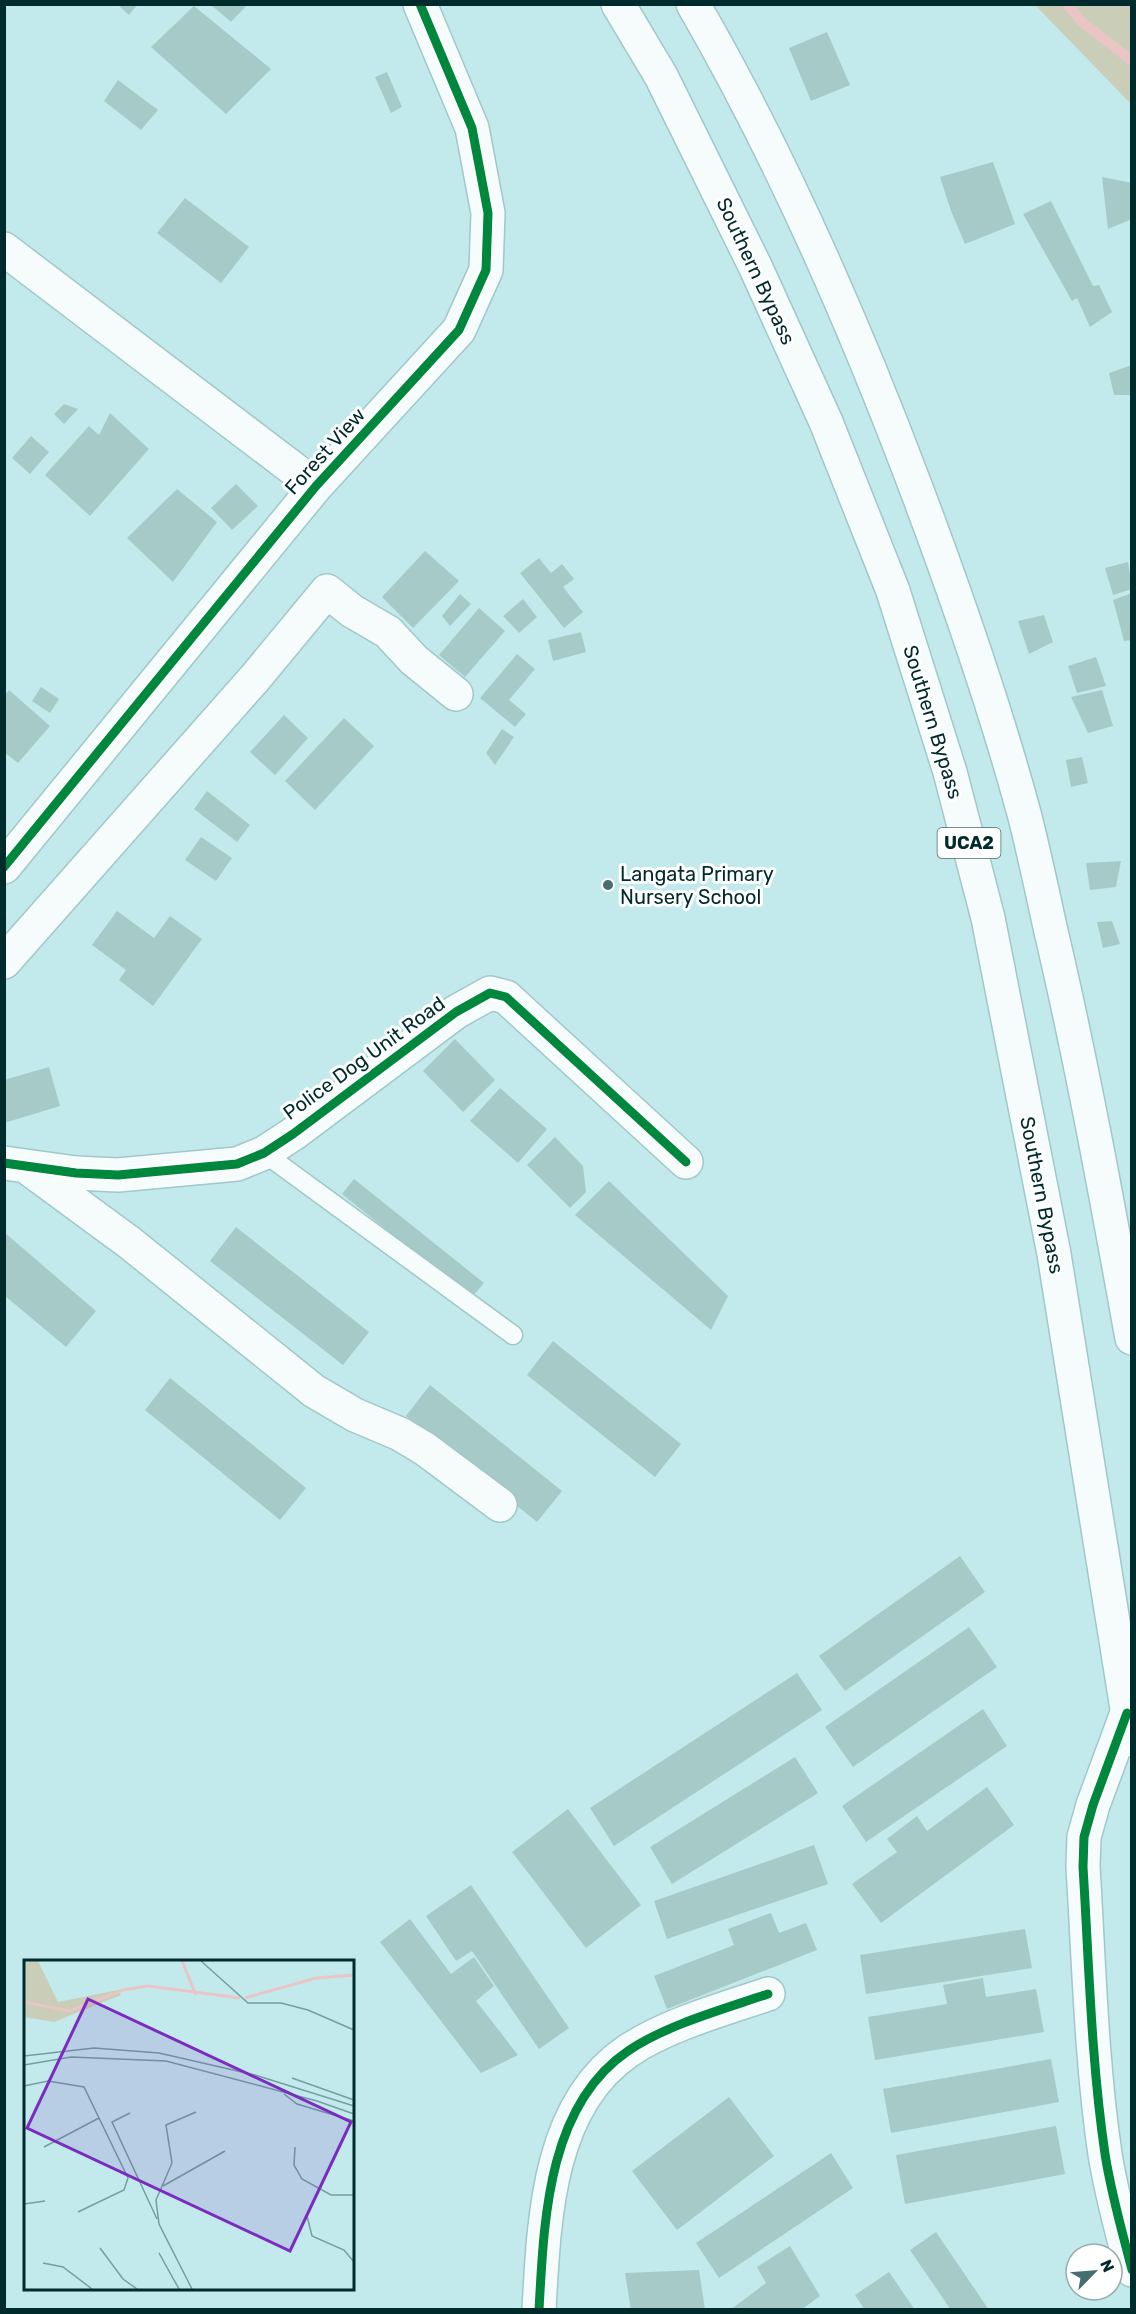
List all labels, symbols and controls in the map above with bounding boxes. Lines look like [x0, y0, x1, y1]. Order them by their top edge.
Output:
street label: Southern Bypass [711, 194, 801, 348]
street label: Forest View [280, 403, 370, 499]
street label: Southern Bypass [898, 642, 968, 802]
road number: UCA2 [938, 828, 1000, 858]
place label: Langata Primary Nursery School [620, 862, 774, 909]
marker: Langata Primary Nursery School [601, 878, 615, 892]
street label: Police Dog Unit Road [278, 991, 450, 1125]
street label: Southern Bypass [1015, 1114, 1069, 1276]
inset map [24, 1960, 354, 2290]
north arrow [1064, 2242, 1124, 2302]
text: N [1096, 2257, 1118, 2275]

